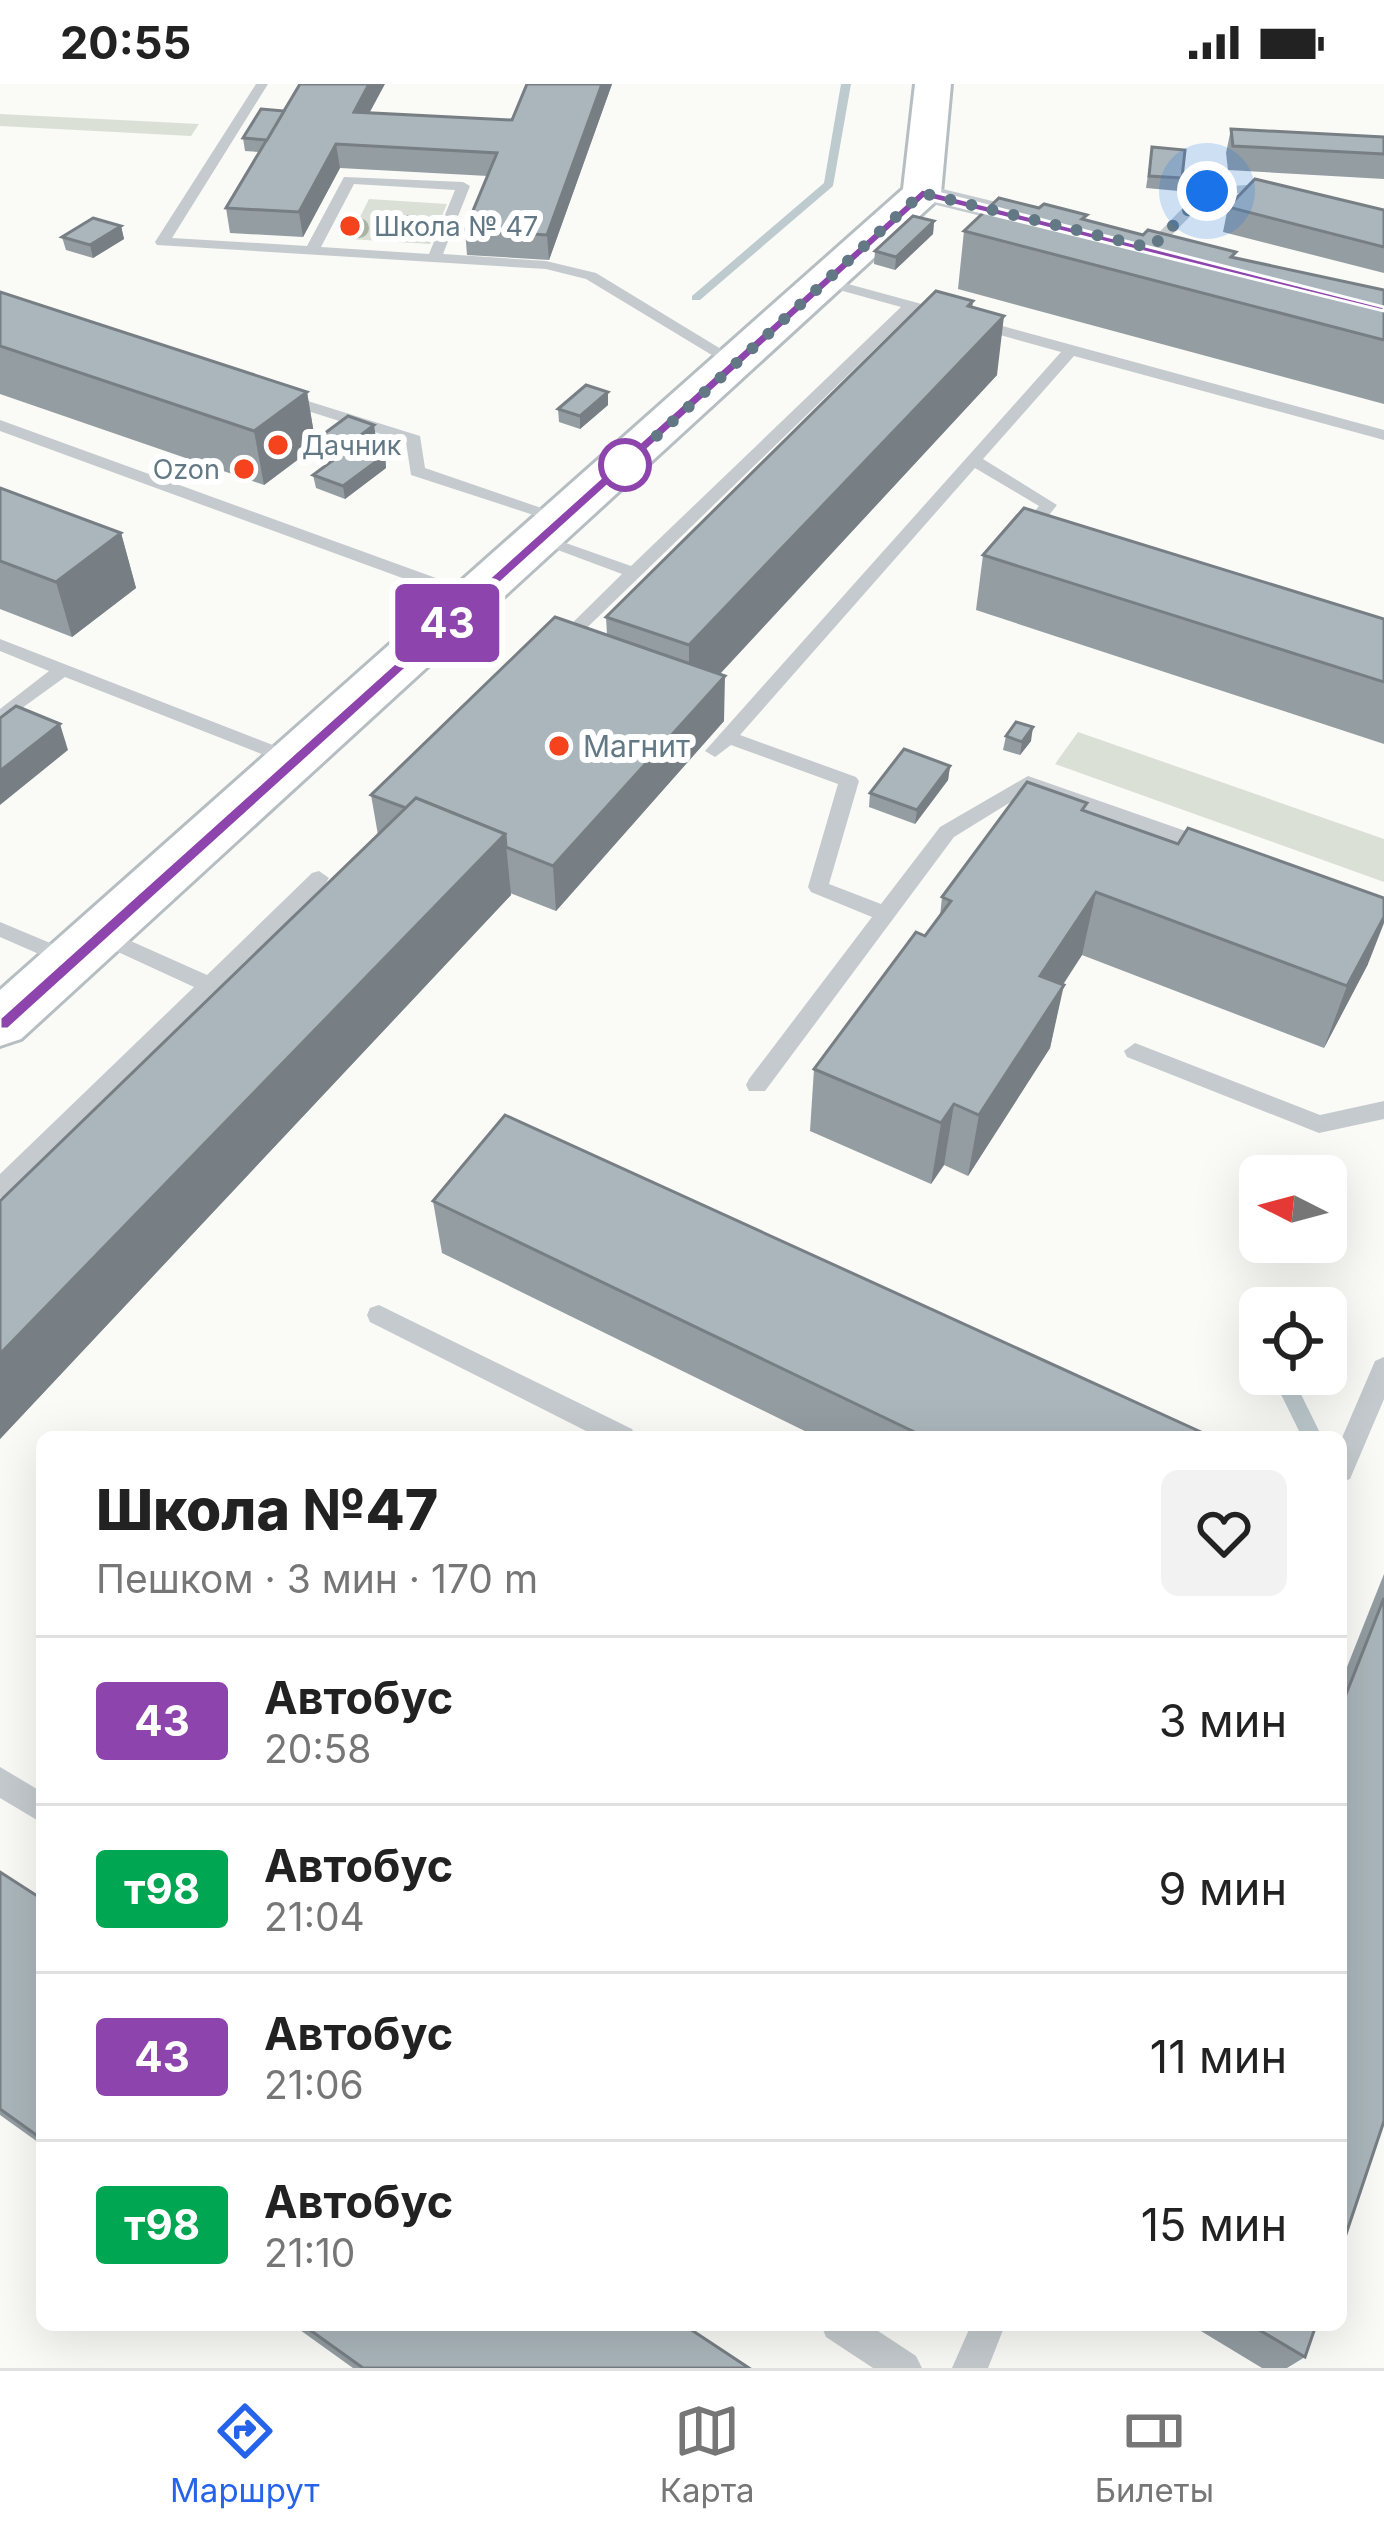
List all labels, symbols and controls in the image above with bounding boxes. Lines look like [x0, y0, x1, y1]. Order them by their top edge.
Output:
text: 20:55 [60, 15, 191, 70]
your location [1177, 161, 1237, 221]
place label: Школа № 47 [374, 210, 538, 243]
marker: Школа № 47 [337, 213, 363, 239]
place label: Дачник [302, 429, 402, 462]
marker: Дачник [265, 432, 291, 458]
unlabelled marker [600, 440, 650, 490]
place label: Ozon [153, 453, 220, 486]
marker: Ozon [231, 456, 257, 482]
line badge: 43 [393, 584, 501, 662]
text: 43 [419, 597, 475, 648]
place label: Магнит [583, 728, 690, 764]
marker: Магнит [546, 733, 572, 759]
north arrow [1239, 1155, 1347, 1263]
map controls [1239, 1155, 1347, 1395]
button: locate [1239, 1287, 1347, 1395]
button: heart [1161, 1470, 1287, 1596]
text: Школа №47 [96, 1475, 438, 1544]
text: Пешком · 3 мин · 170 m [96, 1555, 538, 1602]
text: Автобус [264, 1670, 453, 1725]
text: 3 мин [1159, 1693, 1287, 1748]
text: 43 [134, 1695, 190, 1746]
text: 20:58 [264, 1725, 371, 1772]
text: Автобус [264, 1838, 453, 1893]
text: 9 мин [1159, 1861, 1287, 1916]
text: т98 [124, 1863, 200, 1914]
text: 21:04 [264, 1893, 365, 1940]
text: Автобус [264, 2006, 453, 2061]
text: 11 мин [1150, 2029, 1287, 2084]
text: 43 [134, 2031, 190, 2082]
text: 21:06 [264, 2061, 364, 2108]
text: Автобус [264, 2174, 453, 2229]
text: 15 мин [1141, 2197, 1287, 2252]
text: т98 [124, 2199, 200, 2250]
text: 21:10 [264, 2229, 355, 2276]
tab: Маршрут [170, 2398, 320, 2510]
tab: Карта [660, 2398, 755, 2510]
tab: Билеты [1095, 2398, 1214, 2510]

